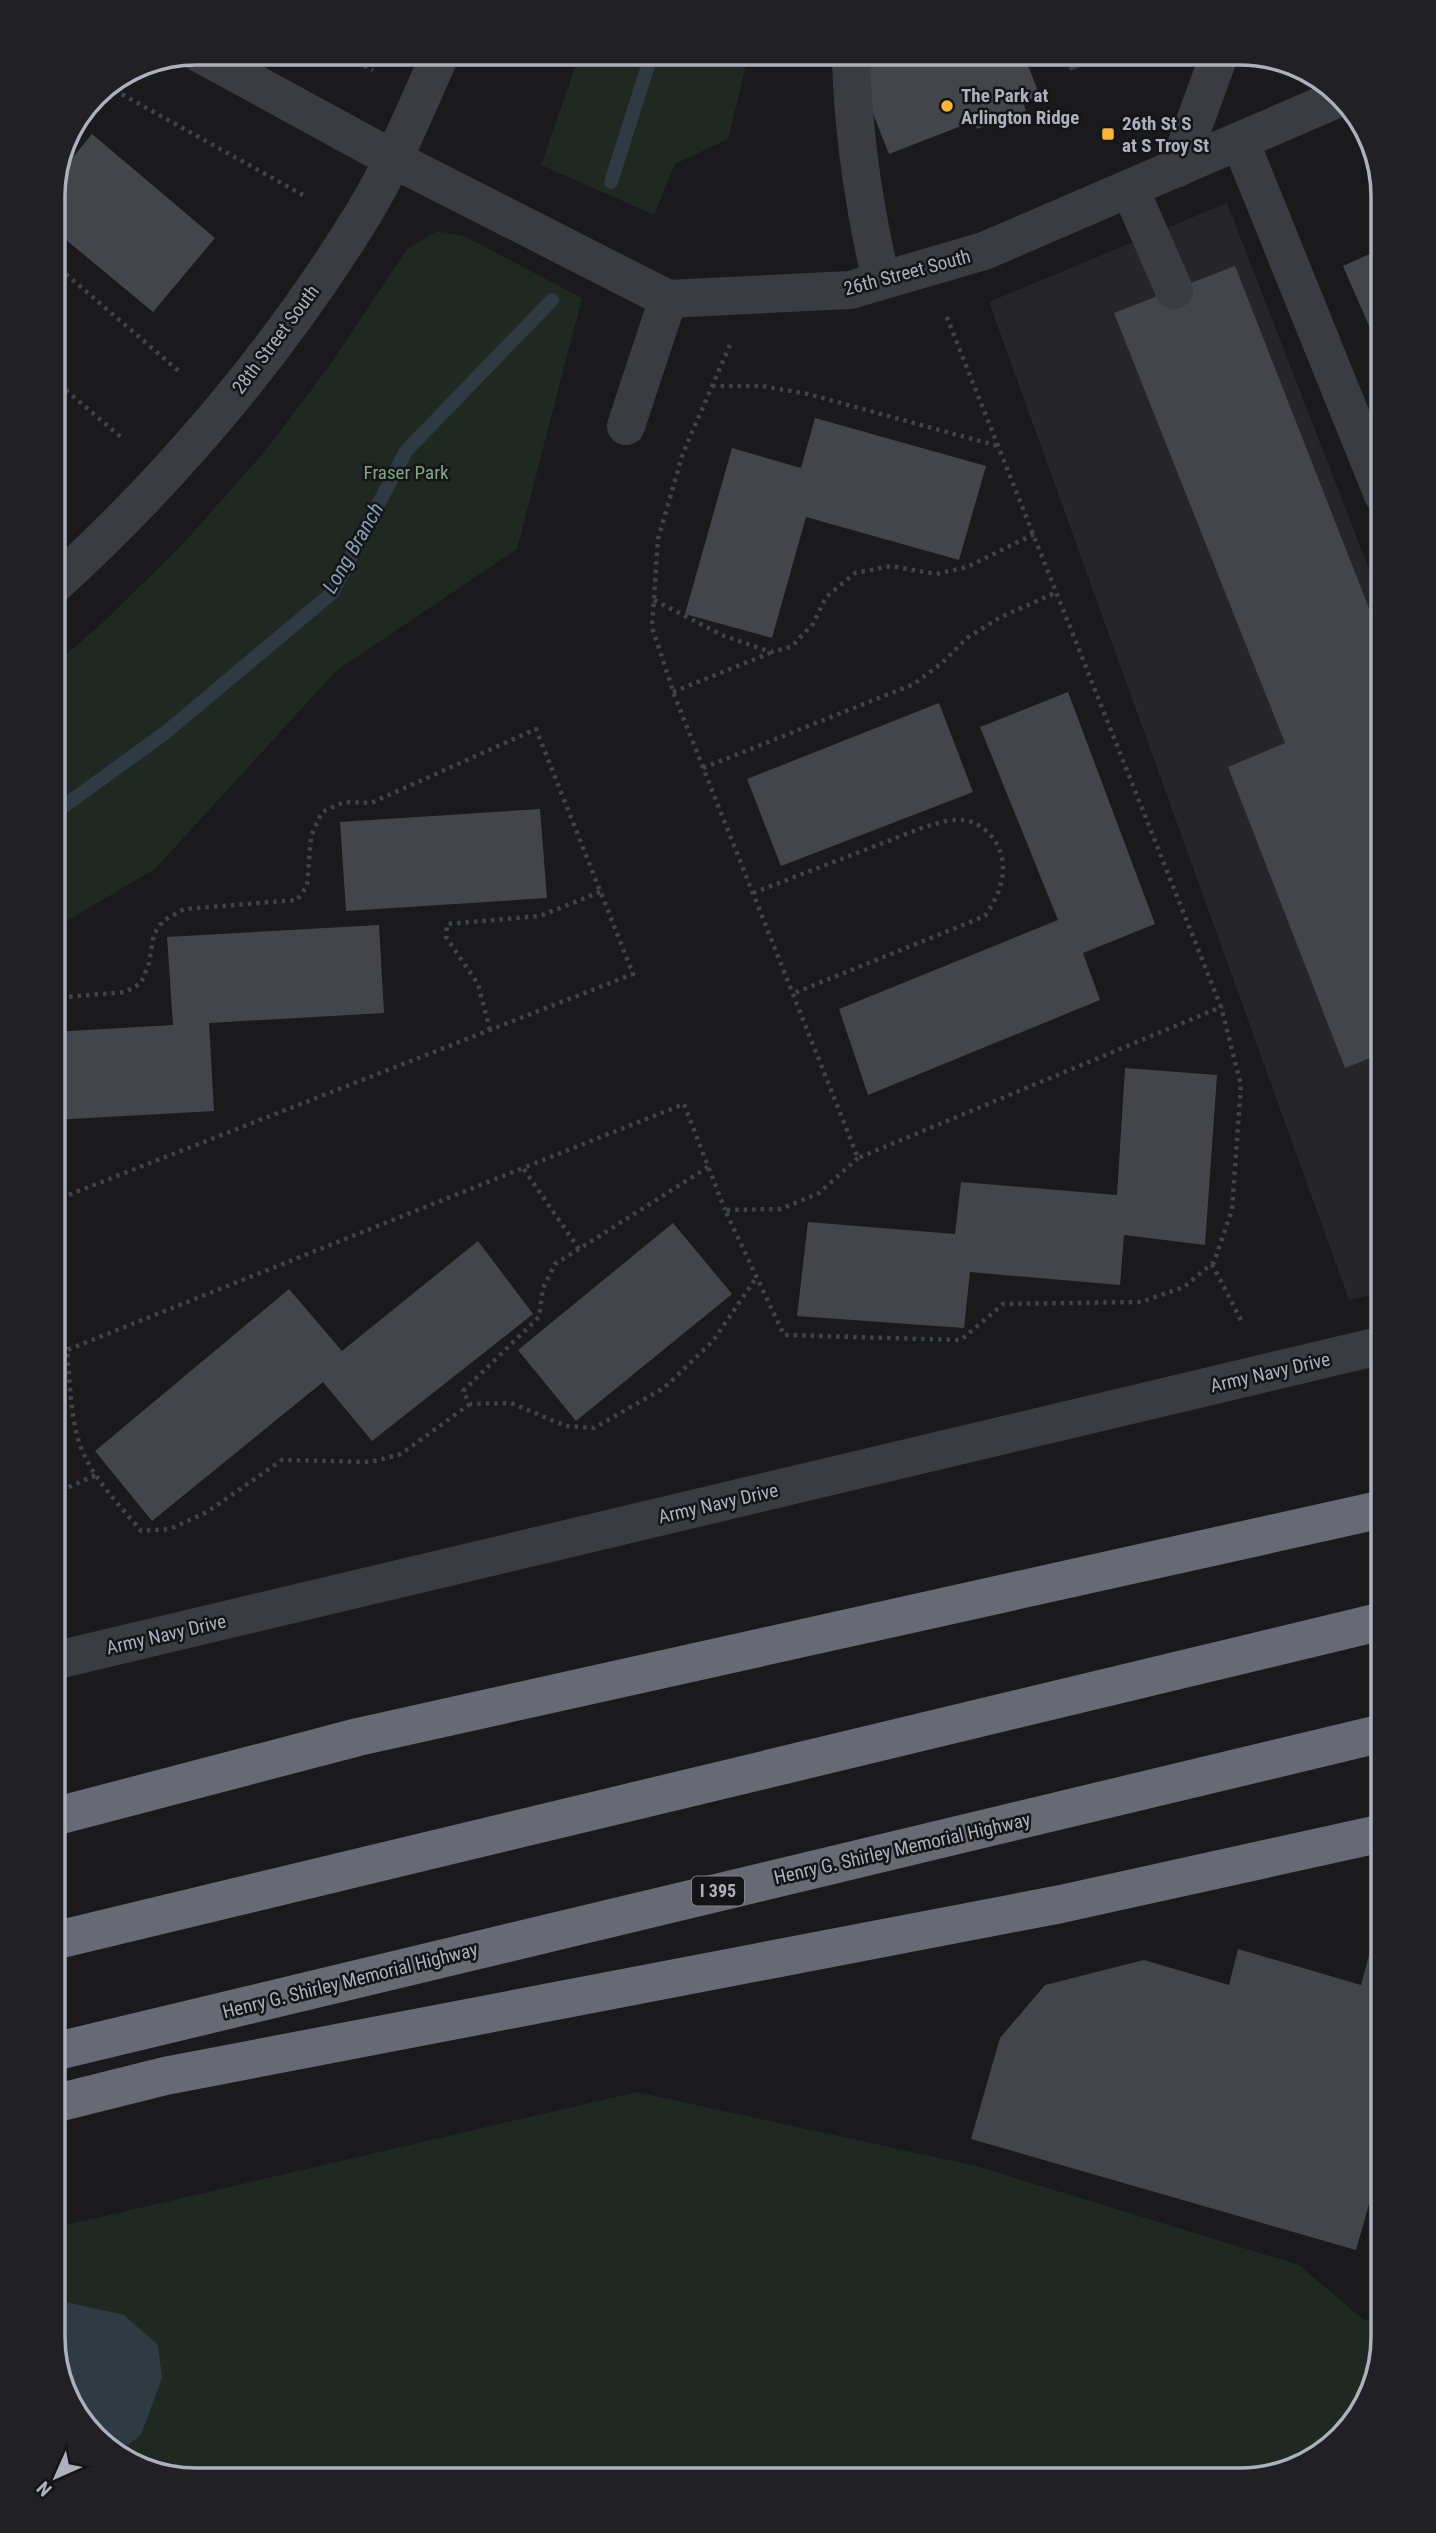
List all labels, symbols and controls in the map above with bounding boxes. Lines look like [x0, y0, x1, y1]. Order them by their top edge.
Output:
place label: The Park at Arlington Ridge [961, 84, 1079, 129]
marker: The Park at Arlington Ridge [939, 98, 955, 114]
place label: 26th St S at S Troy St [1122, 112, 1209, 157]
marker: 26th St S at S Troy St [1100, 126, 1116, 142]
street label: 26th Street South [841, 245, 973, 300]
street label: 28th Street South [227, 280, 324, 398]
park label: Fraser Park [363, 461, 449, 484]
water label: Long Branch [318, 499, 388, 597]
street label: Army Navy Drive [1208, 1347, 1332, 1397]
street label: Army Navy Drive [656, 1478, 780, 1528]
street label: Army Navy Drive [104, 1609, 228, 1659]
street label: Henry G. Shirley Memorial Highway [772, 1808, 1033, 1889]
road number: I 395 [692, 1877, 744, 1906]
street label: Henry G. Shirley Memorial Highway [220, 1938, 480, 2023]
north arrow [21, 2442, 91, 2512]
text: N [32, 2476, 57, 2501]

